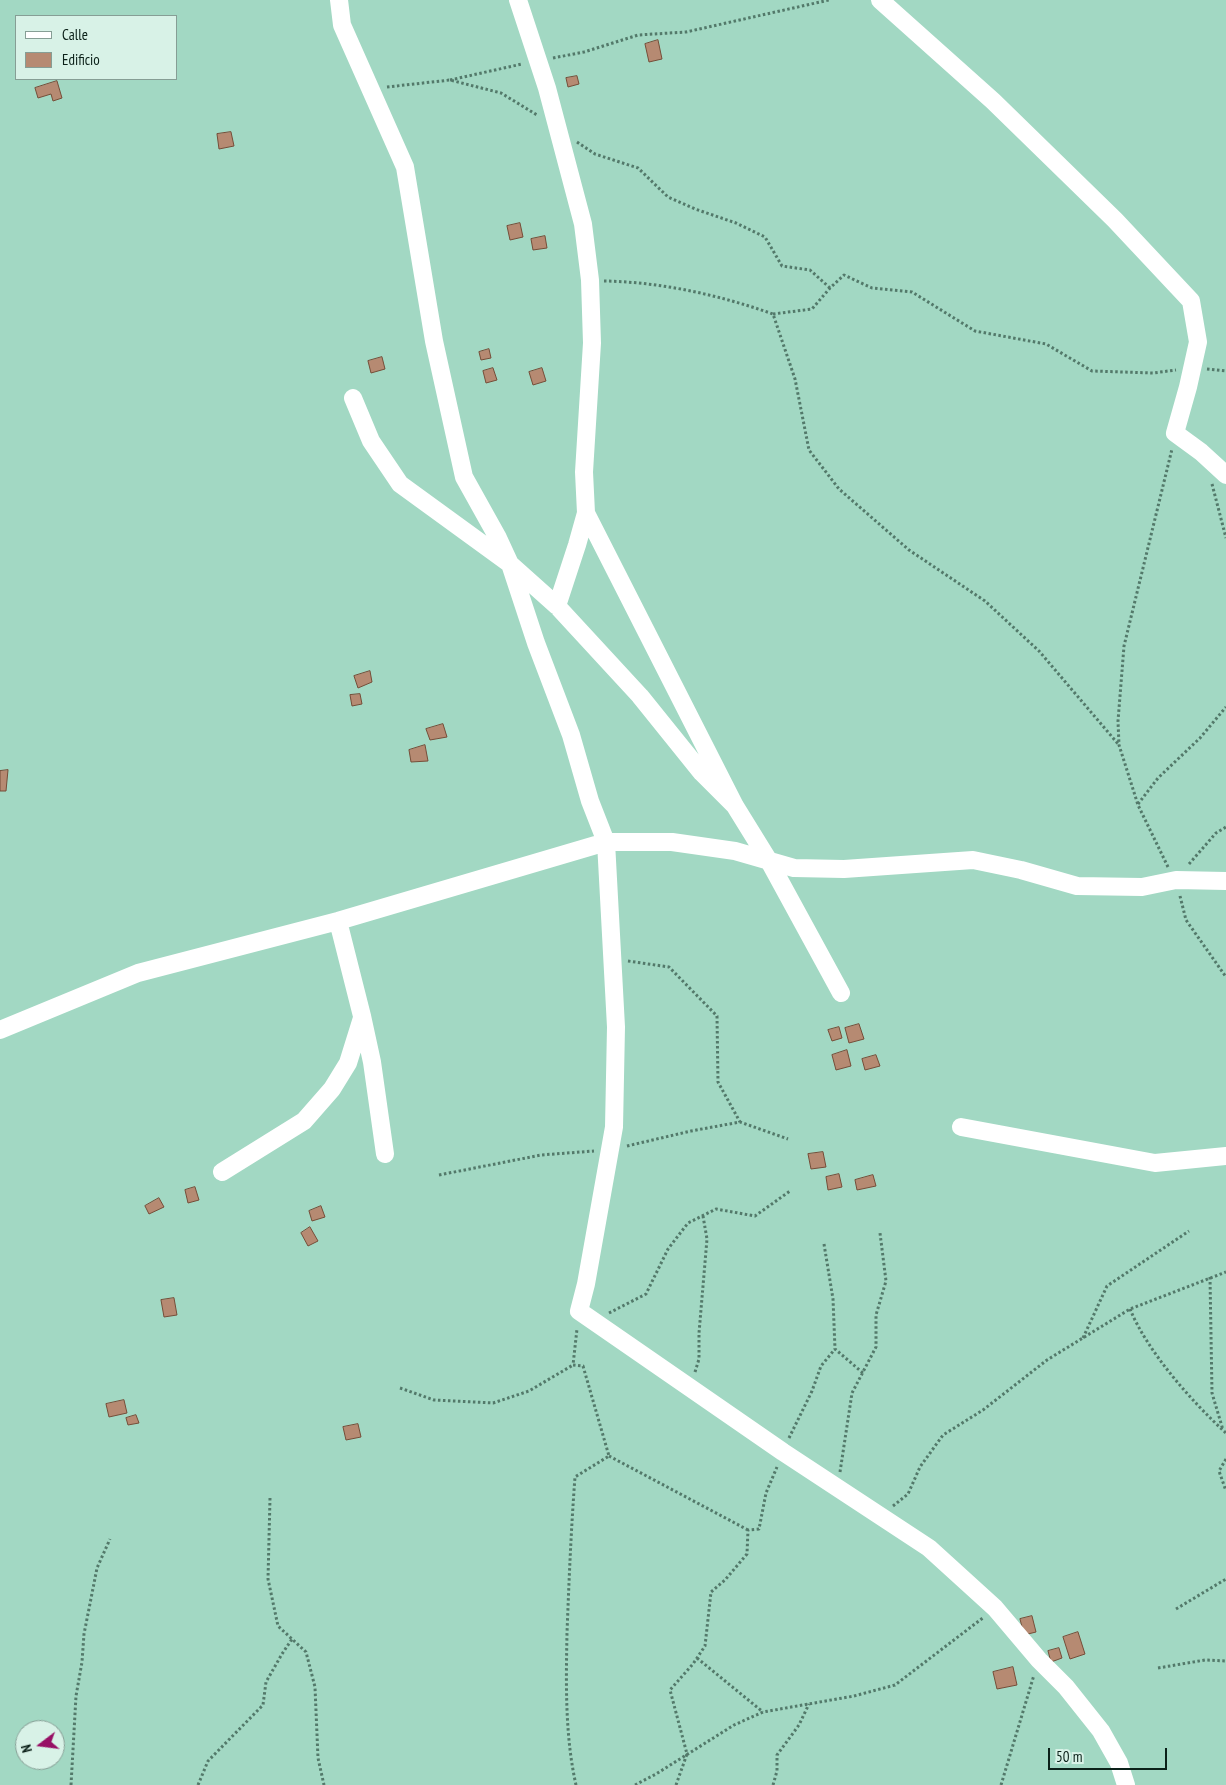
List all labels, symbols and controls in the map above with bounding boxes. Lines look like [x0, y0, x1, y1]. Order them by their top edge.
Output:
legend [15, 15, 178, 80]
text: Calle [62, 25, 88, 44]
text: Edificio [62, 50, 100, 69]
north arrow [15, 1720, 65, 1770]
scale bar [1051, 1738, 1170, 1770]
text: N [17, 1743, 36, 1755]
text: 50 m [1056, 1747, 1082, 1766]

